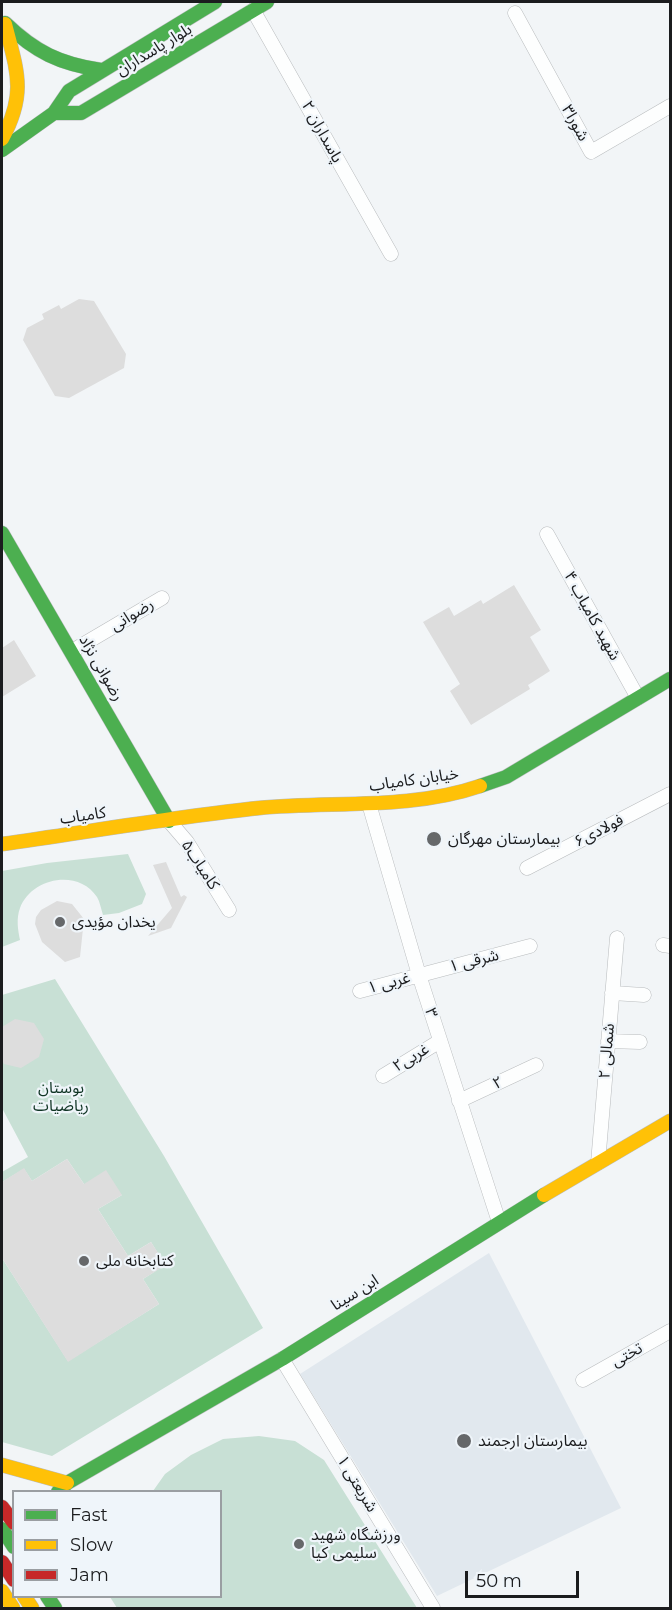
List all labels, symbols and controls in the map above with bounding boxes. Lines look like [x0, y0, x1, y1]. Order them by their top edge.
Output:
street label: بلوار پاسداران [113, 20, 195, 80]
street label: پاسداران ۲ [297, 98, 347, 166]
street label: شورا۳ [557, 101, 593, 145]
street label: شهید کامیاب ۴ [560, 568, 624, 664]
street label: رضوانی [107, 595, 157, 635]
street label: رضوانی نژاد [74, 632, 128, 704]
street label: خیابان کامیاب [368, 764, 460, 796]
street label: کامیاب [59, 803, 107, 829]
street label: فولادی۶ [571, 810, 627, 852]
place label: بیمارستان مهرگان [448, 829, 560, 849]
marker: بیمارستان مهرگان [425, 830, 443, 848]
street label: کامیاب۵ [177, 837, 223, 893]
place label: یخدان مؤیدی [72, 912, 156, 932]
marker: یخدان مؤیدی [53, 915, 67, 929]
street label: ۱ شرقی [447, 946, 501, 976]
street label: ۱ غربی [366, 968, 412, 998]
street label: ۳ [420, 1006, 442, 1020]
street label: ۲ شمالی [595, 1022, 619, 1080]
street label: غربی۲ [389, 1040, 433, 1076]
street label: ۲ [490, 1072, 506, 1094]
park label: بوستان ریاضیات [33, 1078, 89, 1116]
place label: کتابخانه ملی [96, 1251, 174, 1271]
marker: کتابخانه ملی [77, 1254, 91, 1268]
street label: ابن سینا [328, 1271, 382, 1315]
street label: تختی [608, 1339, 646, 1371]
place label: بیمارستان ارجمند [478, 1431, 588, 1451]
marker: بیمارستان ارجمند [455, 1432, 473, 1450]
street label: شریعتی ۱ [333, 1452, 381, 1516]
legend [12, 1490, 222, 1598]
text: Fast [70, 1504, 108, 1526]
place label: ورزشگاه شهید سلیمی کیا [311, 1525, 401, 1563]
text: Slow [70, 1534, 113, 1556]
marker: ورزشگاه شهید سلیمی کیا [292, 1537, 306, 1551]
scale bar [468, 1559, 582, 1597]
text: Jam [70, 1564, 109, 1586]
text: 50 m [476, 1570, 522, 1592]

